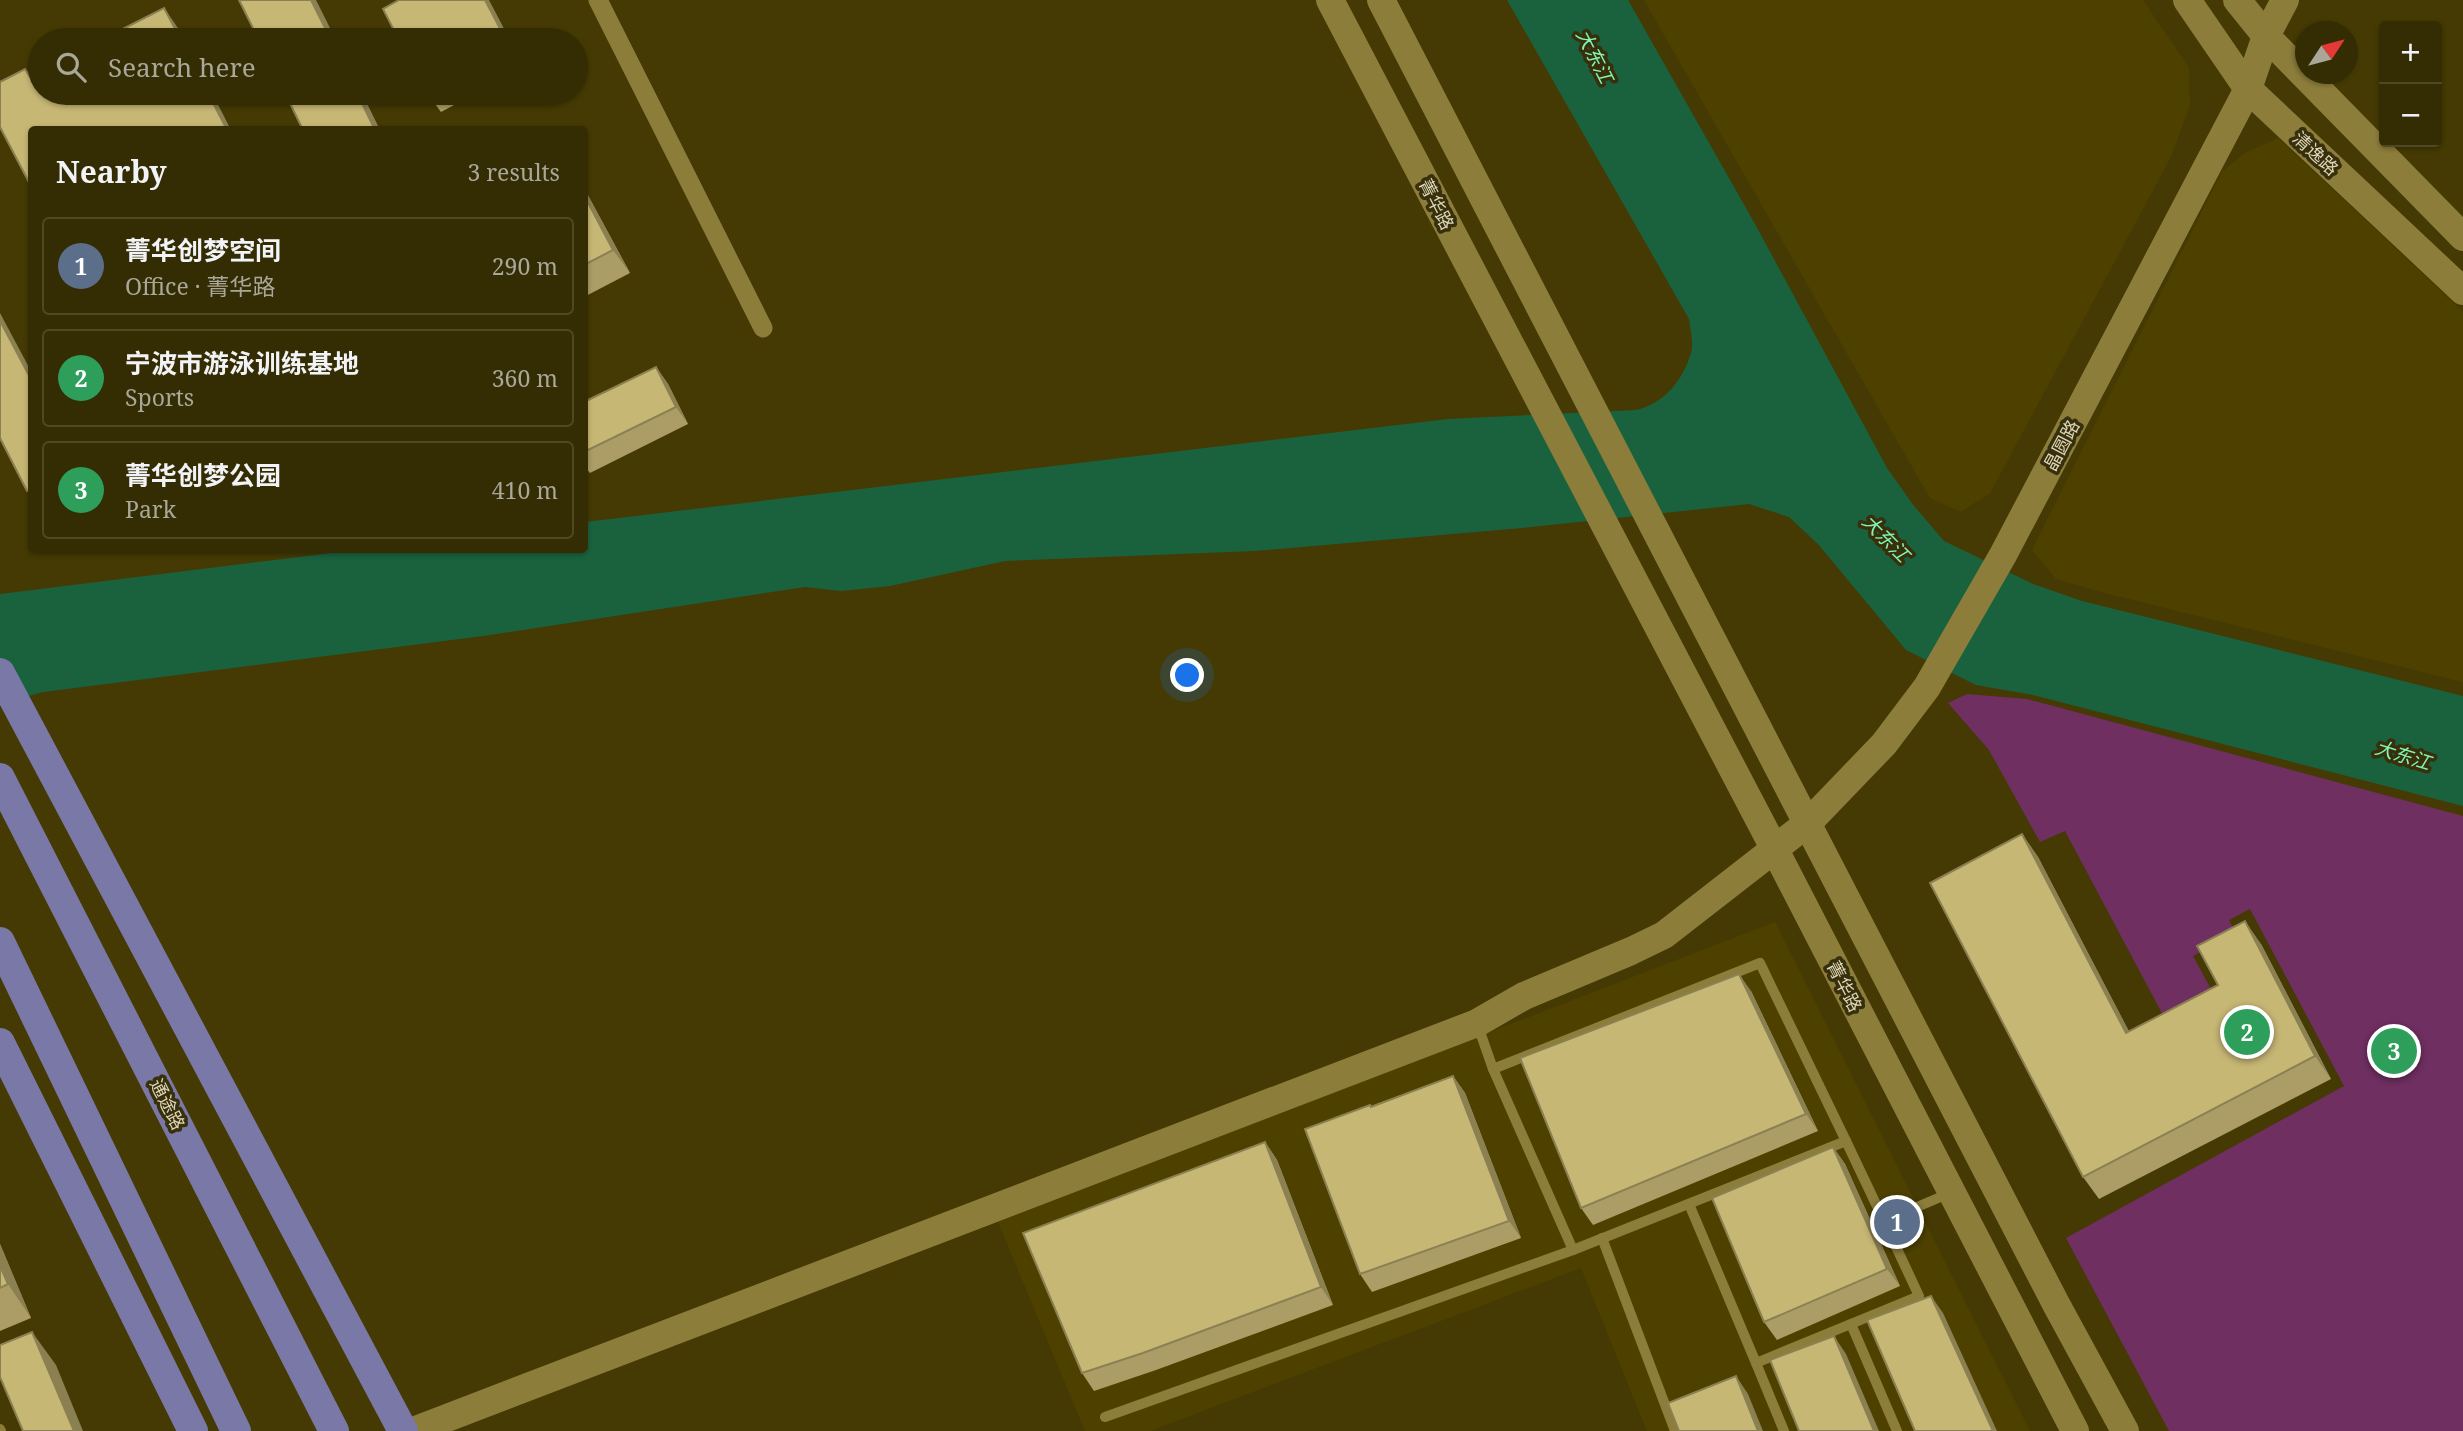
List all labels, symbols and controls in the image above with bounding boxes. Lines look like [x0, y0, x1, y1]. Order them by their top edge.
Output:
north arrow [2295, 21, 2358, 84]
map controls [2379, 21, 2442, 147]
button: + [2379, 21, 2442, 84]
water label: 大东江 [1570, 25, 1620, 89]
search box [28, 28, 588, 105]
icon: search [52, 48, 90, 86]
text: Search here [108, 49, 256, 85]
button: − [2379, 84, 2442, 147]
street label: 清逸路 [2288, 126, 2344, 180]
text: Nearby [56, 151, 167, 192]
text: 3 results [467, 156, 560, 188]
street label: 菁华路 [1414, 174, 1460, 234]
text: 菁华创梦空间 [125, 232, 281, 268]
text: 1 [75, 250, 88, 282]
text: 290 m [492, 250, 558, 282]
text: Office · 菁华路 [125, 270, 275, 302]
text: 宁波市游泳训练基地 [125, 345, 359, 381]
text: 2 [75, 362, 88, 394]
text: 360 m [492, 362, 558, 394]
text: Sports [125, 381, 194, 413]
street label: 晶圆路 [2038, 416, 2084, 474]
text: 菁华创梦公园 [125, 457, 281, 493]
text: 3 [75, 474, 88, 506]
text: 410 m [492, 474, 558, 506]
text: Park [125, 493, 176, 525]
water label: 大东江 [1857, 509, 1917, 569]
your location [1170, 658, 1204, 692]
water label: 大东江 [2372, 734, 2436, 776]
street label: 菁华路 [1822, 956, 1868, 1016]
pin: 2 [2224, 1006, 2270, 1058]
pin: 3 [2371, 1025, 2417, 1077]
street label: 通途路 [145, 1074, 191, 1134]
pin: 1 [1874, 1196, 1920, 1248]

